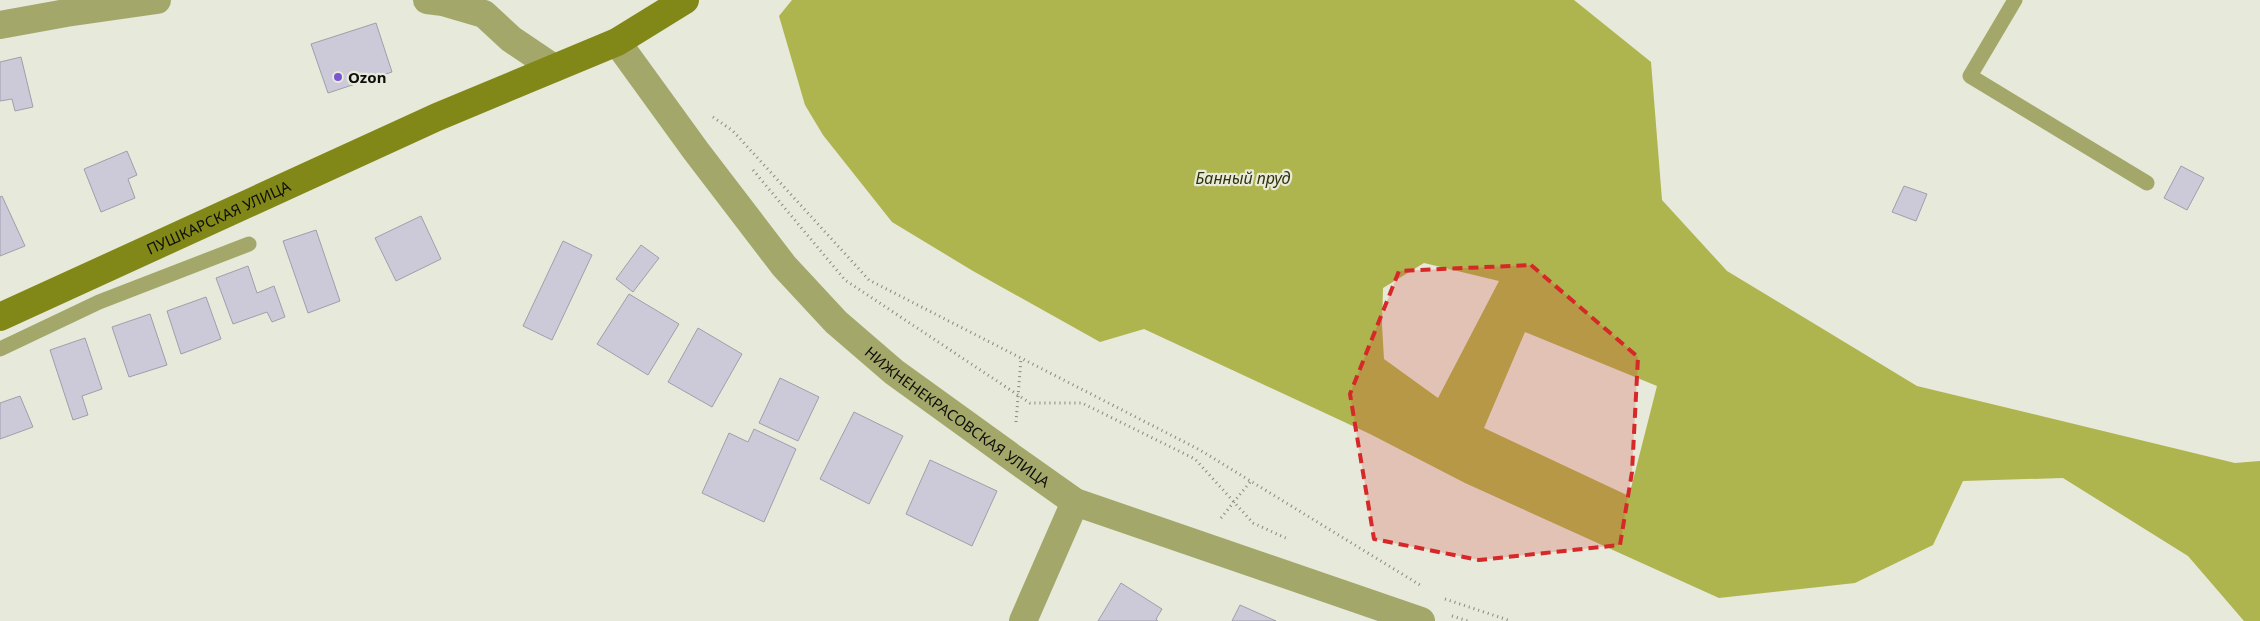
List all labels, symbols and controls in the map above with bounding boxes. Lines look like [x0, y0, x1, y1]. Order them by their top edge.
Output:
place label: Ozon [348, 67, 386, 87]
marker: Ozon [332, 71, 344, 83]
water label: Банный пруд [1196, 167, 1291, 189]
street label: ПУШКАРСКАЯ УЛИЦА [143, 175, 294, 259]
street label: НИЖНЕНЕКРАСОВСКАЯ УЛИЦА [861, 342, 1054, 491]

